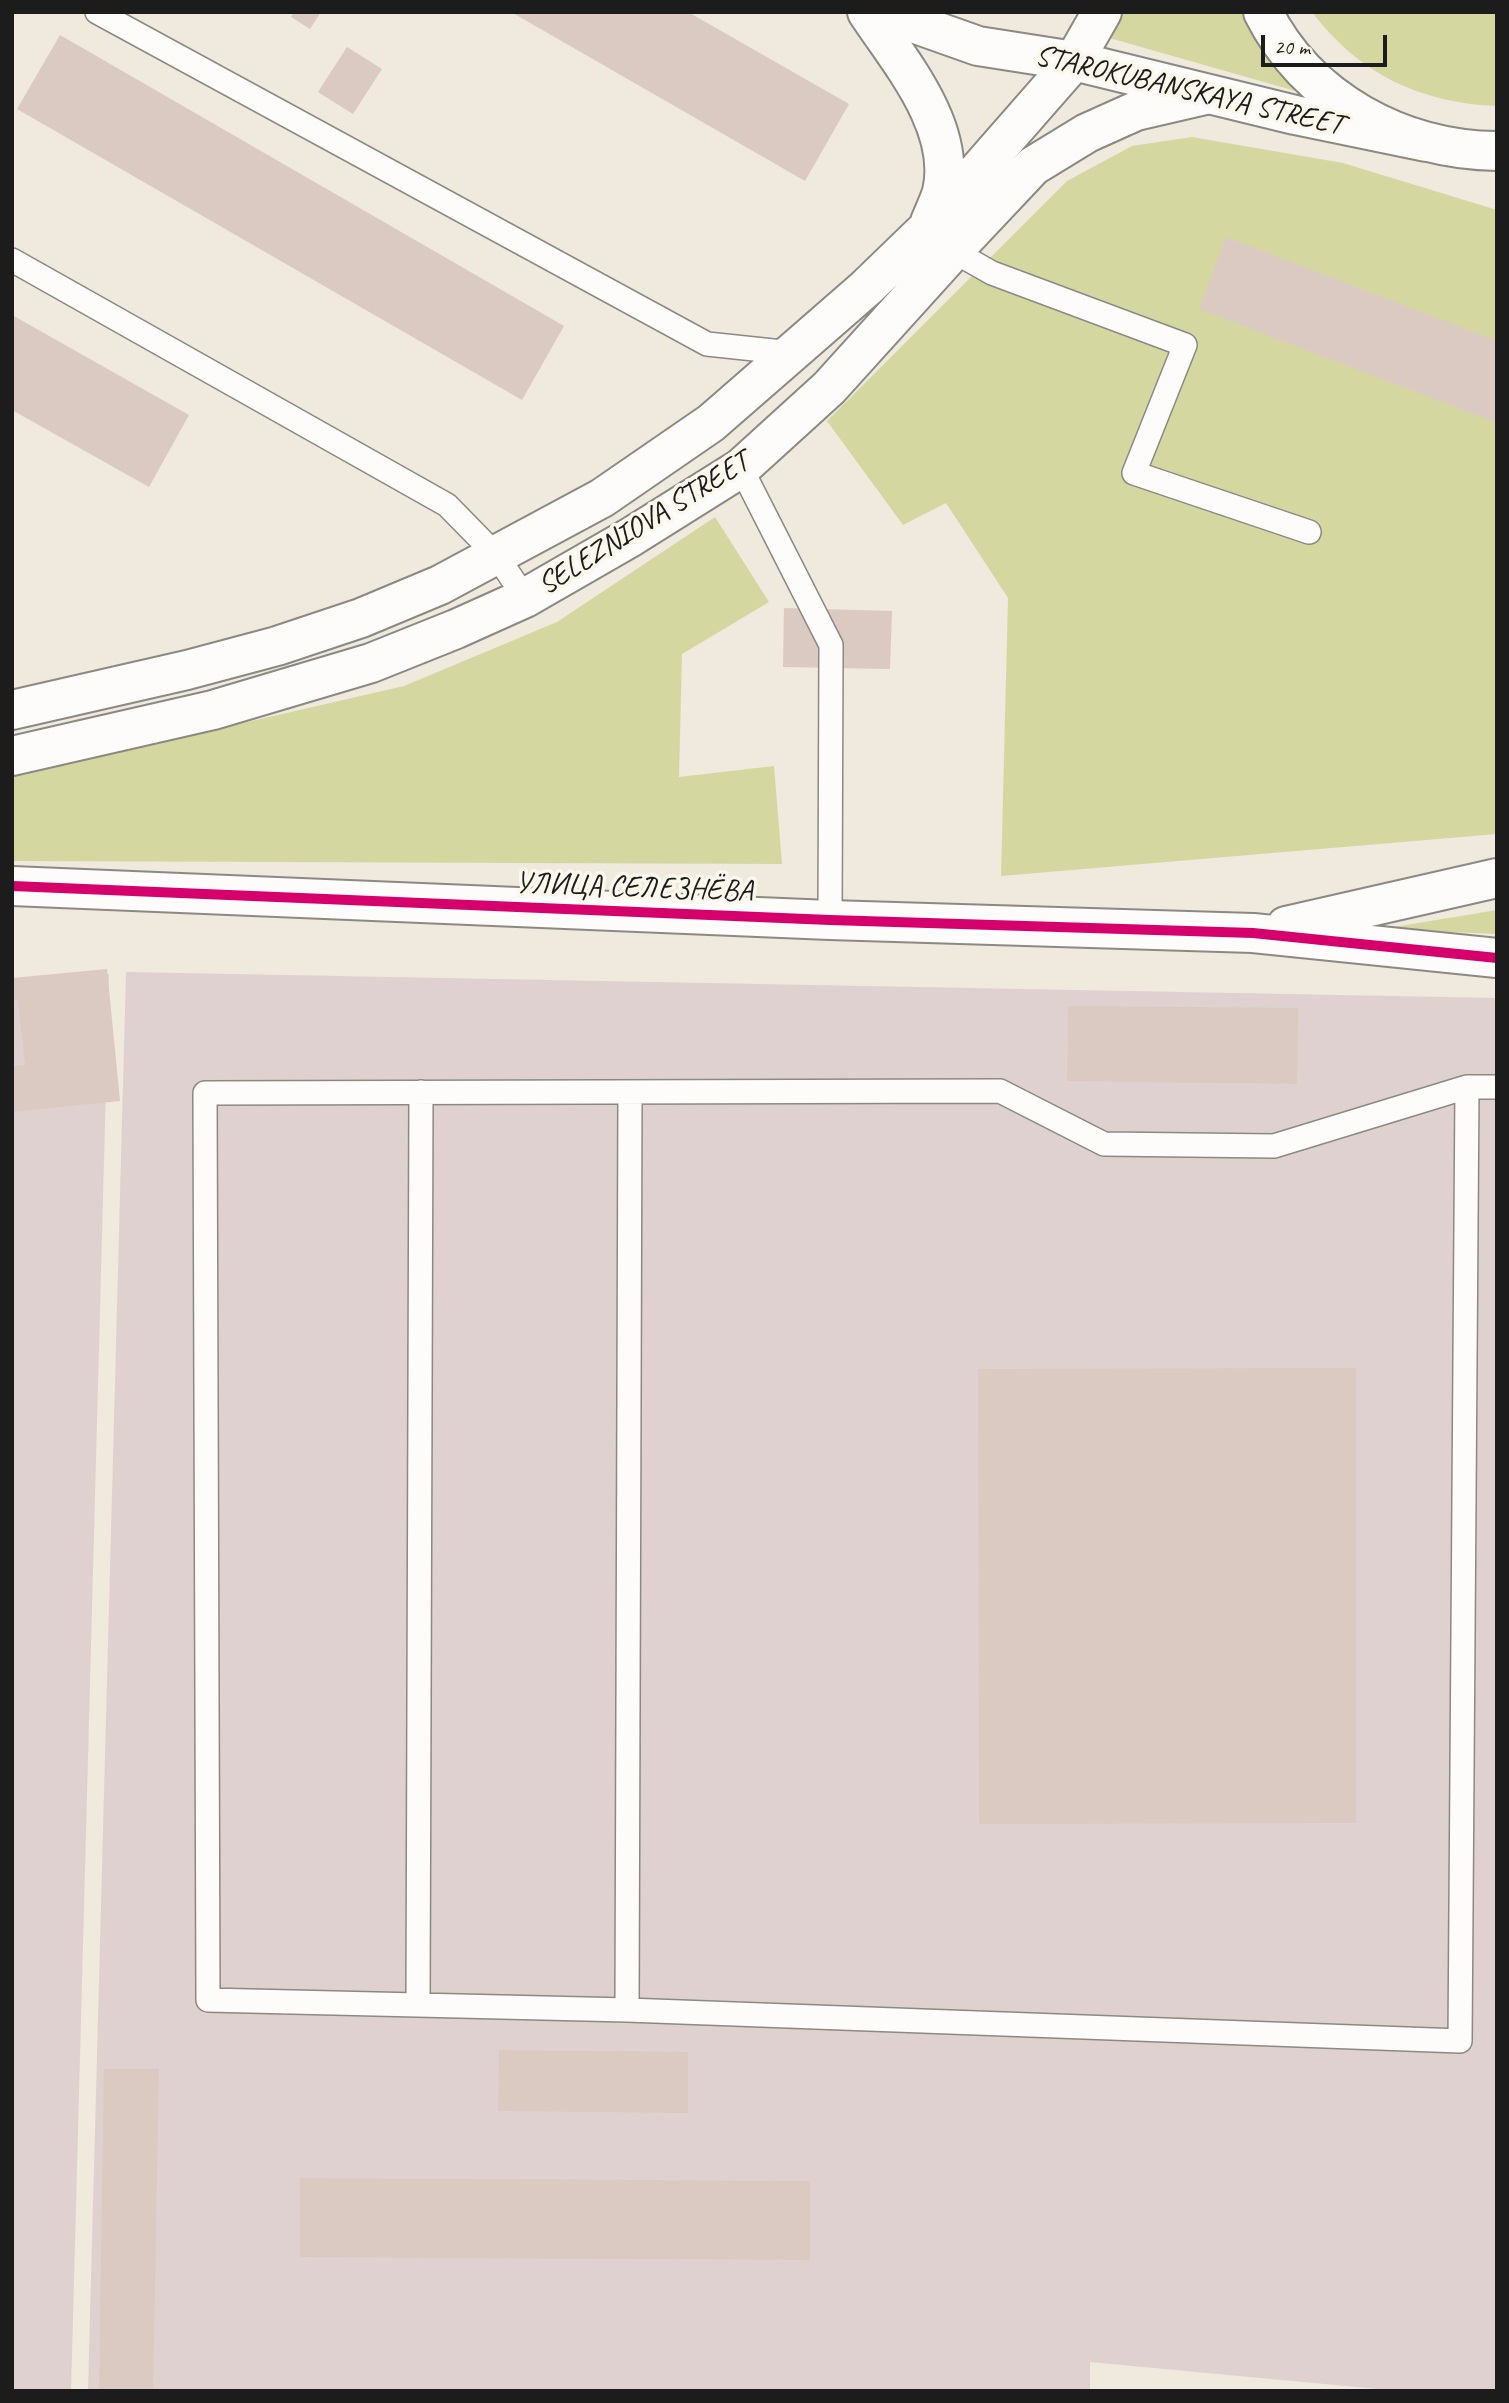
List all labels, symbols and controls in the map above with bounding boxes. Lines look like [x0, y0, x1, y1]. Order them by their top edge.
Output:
scale bar [1264, 21, 1390, 65]
text: 20 m [1274, 34, 1310, 60]
street label: STAROKUBANSKAYA STREET [1031, 38, 1347, 144]
street label: SELEZNIOVA STREET [532, 445, 756, 603]
street label: УЛИЦА СЕЛЕЗНЁВА [515, 866, 753, 910]

